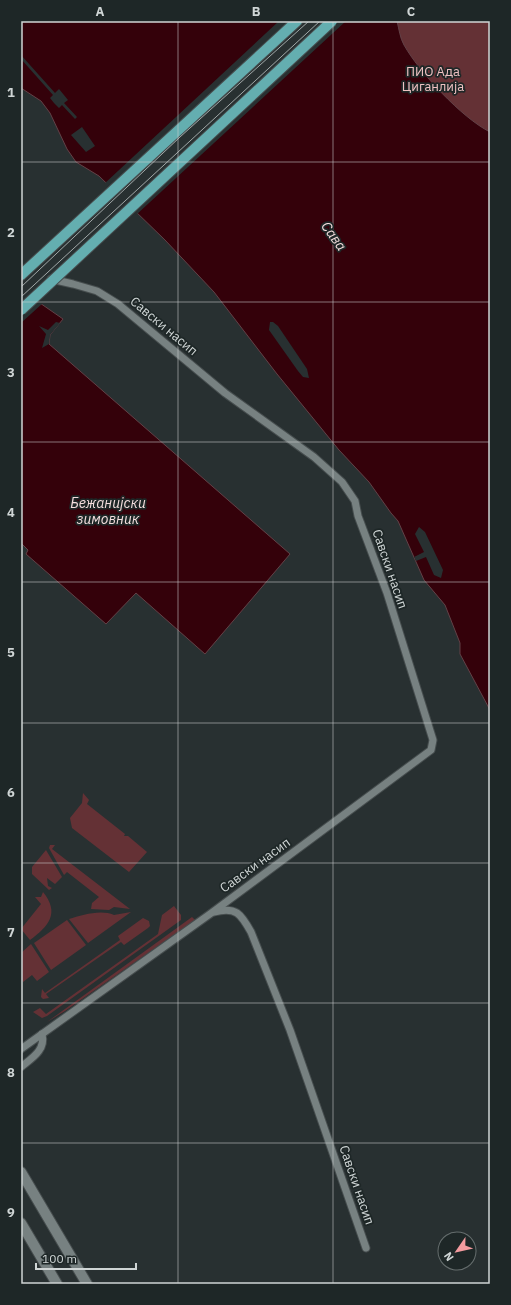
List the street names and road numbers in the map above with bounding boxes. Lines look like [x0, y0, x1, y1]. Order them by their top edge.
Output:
street label: Савски насип [127, 293, 201, 359]
street label: Савски насип [368, 527, 412, 611]
street label: Савски насип [216, 834, 294, 896]
street label: Савски насип [335, 1143, 379, 1227]

